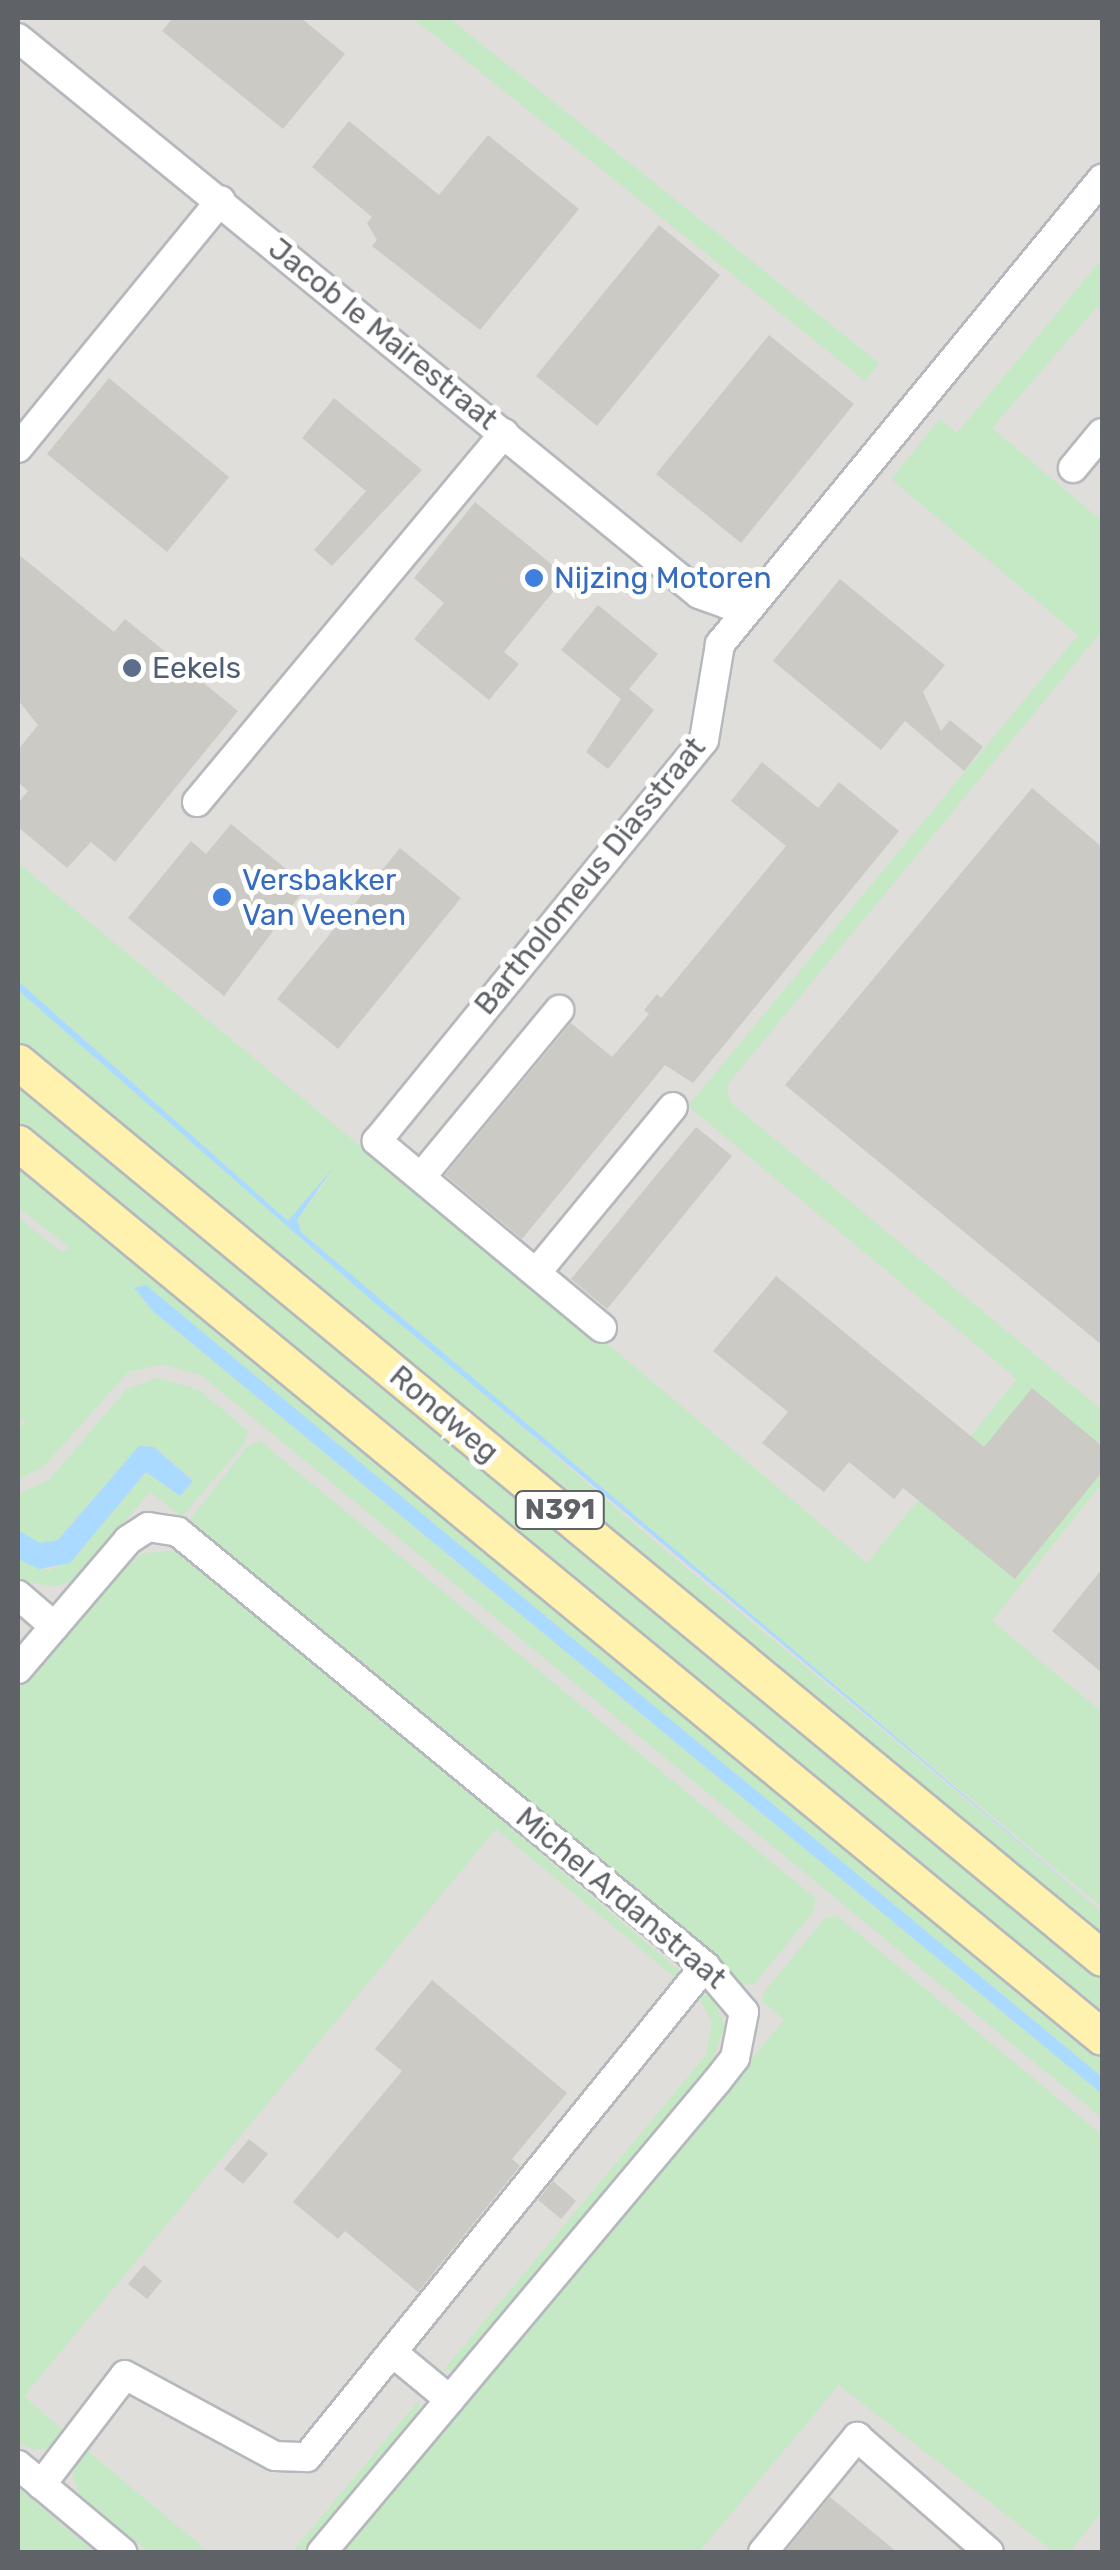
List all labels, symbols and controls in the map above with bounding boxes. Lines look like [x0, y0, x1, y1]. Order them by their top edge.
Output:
street label: Jacob le Mairestraat [261, 231, 505, 437]
place label: Nijzing Motoren [554, 560, 772, 596]
marker: Nijzing Motoren [523, 567, 545, 589]
place label: Eekels [152, 650, 241, 686]
marker: Eekels [121, 657, 143, 679]
street label: Bartholomeus Diasstraat [467, 730, 713, 1022]
place label: Versbakker Van Veenen [242, 862, 407, 932]
marker: Versbakker Van Veenen [211, 886, 233, 908]
street label: Rondweg [382, 1358, 506, 1470]
road number: N391 [512, 1487, 608, 1533]
street label: Michel Ardanstraat [508, 1799, 734, 1997]

